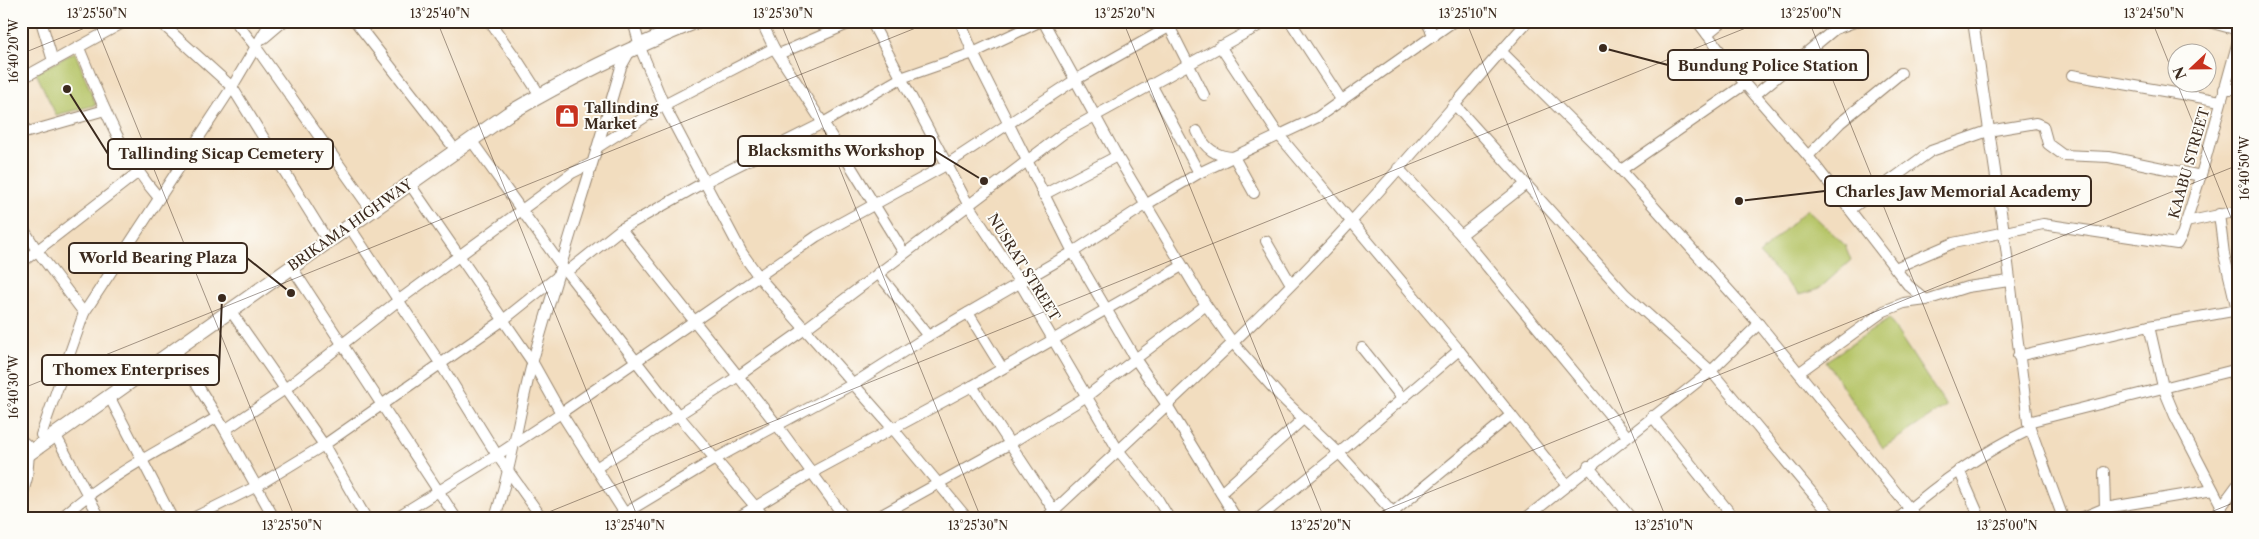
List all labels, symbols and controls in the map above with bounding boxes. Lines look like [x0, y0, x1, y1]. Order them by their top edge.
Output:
text: 13°25'50"N [67, 6, 127, 21]
text: 13°25'40"N [410, 6, 470, 21]
text: 13°25'30"N [753, 6, 813, 21]
text: 13°25'20"N [1095, 6, 1155, 21]
text: 13°25'10"N [1439, 6, 1497, 21]
text: 13°25'00"N [1780, 6, 1842, 21]
text: 13°24'50"N [2124, 6, 2184, 21]
text: 16°40'20"W [6, 18, 21, 83]
north arrow [2166, 42, 2216, 92]
callout: Bundung Police Station [1668, 50, 1868, 80]
text: Bundung Police Station [1678, 56, 1859, 75]
text: N [2169, 64, 2191, 82]
place label: Tallinding Market [584, 99, 659, 133]
shop icon: Tallinding Market [554, 103, 580, 129]
street label: KAABU STREET [2165, 105, 2214, 221]
text: 16°40'50"W [2237, 135, 2252, 200]
callout: Blacksmiths Workshop [738, 136, 935, 166]
callout: Tallinding Sicap Cemetery [108, 139, 333, 169]
text: Blacksmiths Workshop [747, 141, 925, 160]
text: Tallinding Sicap Cemetery [118, 144, 325, 163]
street label: BRIKAMA HIGHWAY [284, 175, 417, 275]
callout: Charles Jaw Memorial Academy [1825, 176, 2091, 206]
text: Charles Jaw Memorial Academy [1836, 182, 2081, 201]
street label: NUSRAT STREET [984, 210, 1064, 324]
callout: World Bearing Plaza [69, 243, 247, 273]
text: World Bearing Plaza [78, 248, 237, 267]
text: 16°40'30"W [6, 354, 21, 419]
callout: Thomex Enterprises [42, 355, 219, 385]
text: Thomex Enterprises [53, 360, 210, 379]
text: 13°25'50"N [262, 518, 322, 533]
text: 13°25'40"N [605, 518, 665, 533]
text: 13°25'30"N [948, 518, 1008, 533]
text: 13°25'20"N [1291, 518, 1351, 533]
text: 13°25'10"N [1635, 518, 1693, 533]
text: 13°25'00"N [1976, 518, 2038, 533]

